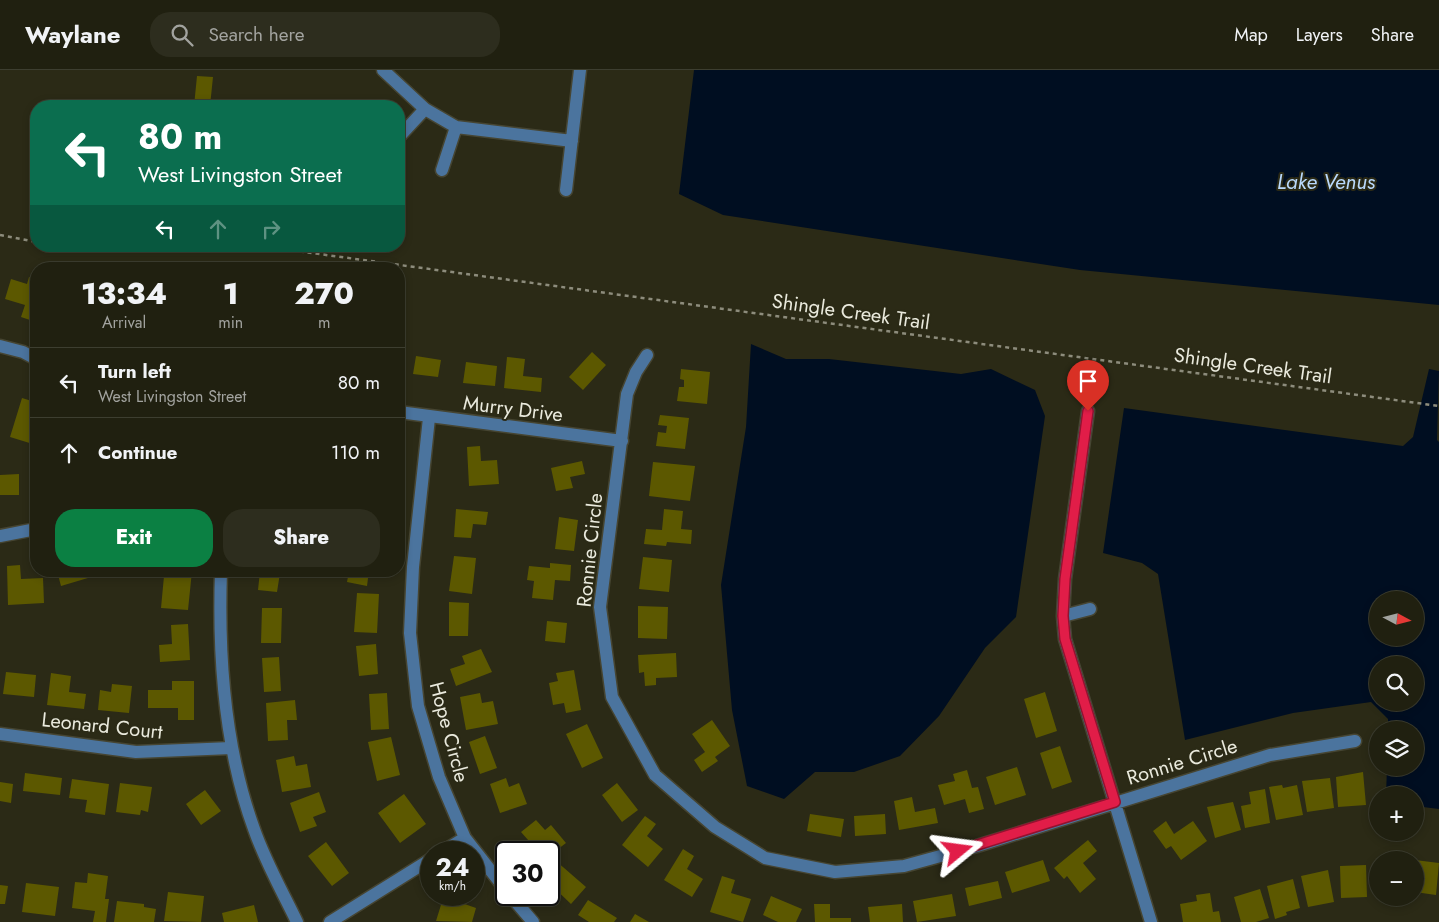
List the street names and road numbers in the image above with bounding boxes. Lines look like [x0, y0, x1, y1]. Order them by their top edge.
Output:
street label: Shingle Creek Trail [770, 287, 932, 337]
street label: Shingle Creek Trail [1172, 341, 1334, 391]
street label: Murry Drive [461, 388, 565, 430]
street label: Ronnie Circle [570, 492, 610, 608]
street label: Hope Circle [422, 679, 476, 785]
street label: Leonard Court [40, 705, 164, 747]
street label: Ronnie Circle [1123, 731, 1241, 793]

